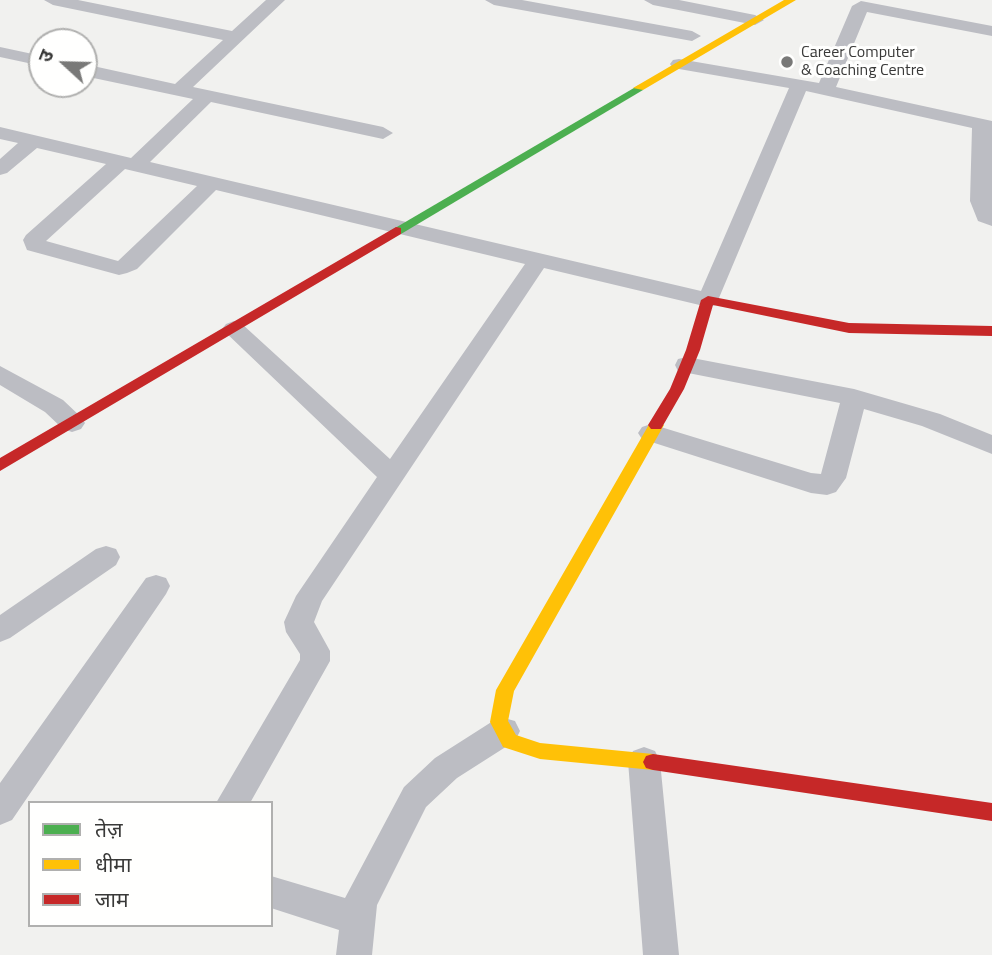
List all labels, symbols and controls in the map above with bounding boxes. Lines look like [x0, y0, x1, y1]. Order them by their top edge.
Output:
north arrow [28, 28, 98, 98]
place label: Career Computer & Coaching Centre [801, 43, 924, 81]
text: उ [29, 45, 60, 66]
marker: Career Computer & Coaching Centre [779, 54, 795, 70]
legend [28, 801, 273, 927]
text: तेज़ [95, 813, 123, 845]
text: धीमा [95, 848, 131, 880]
text: जाम [95, 883, 129, 915]

